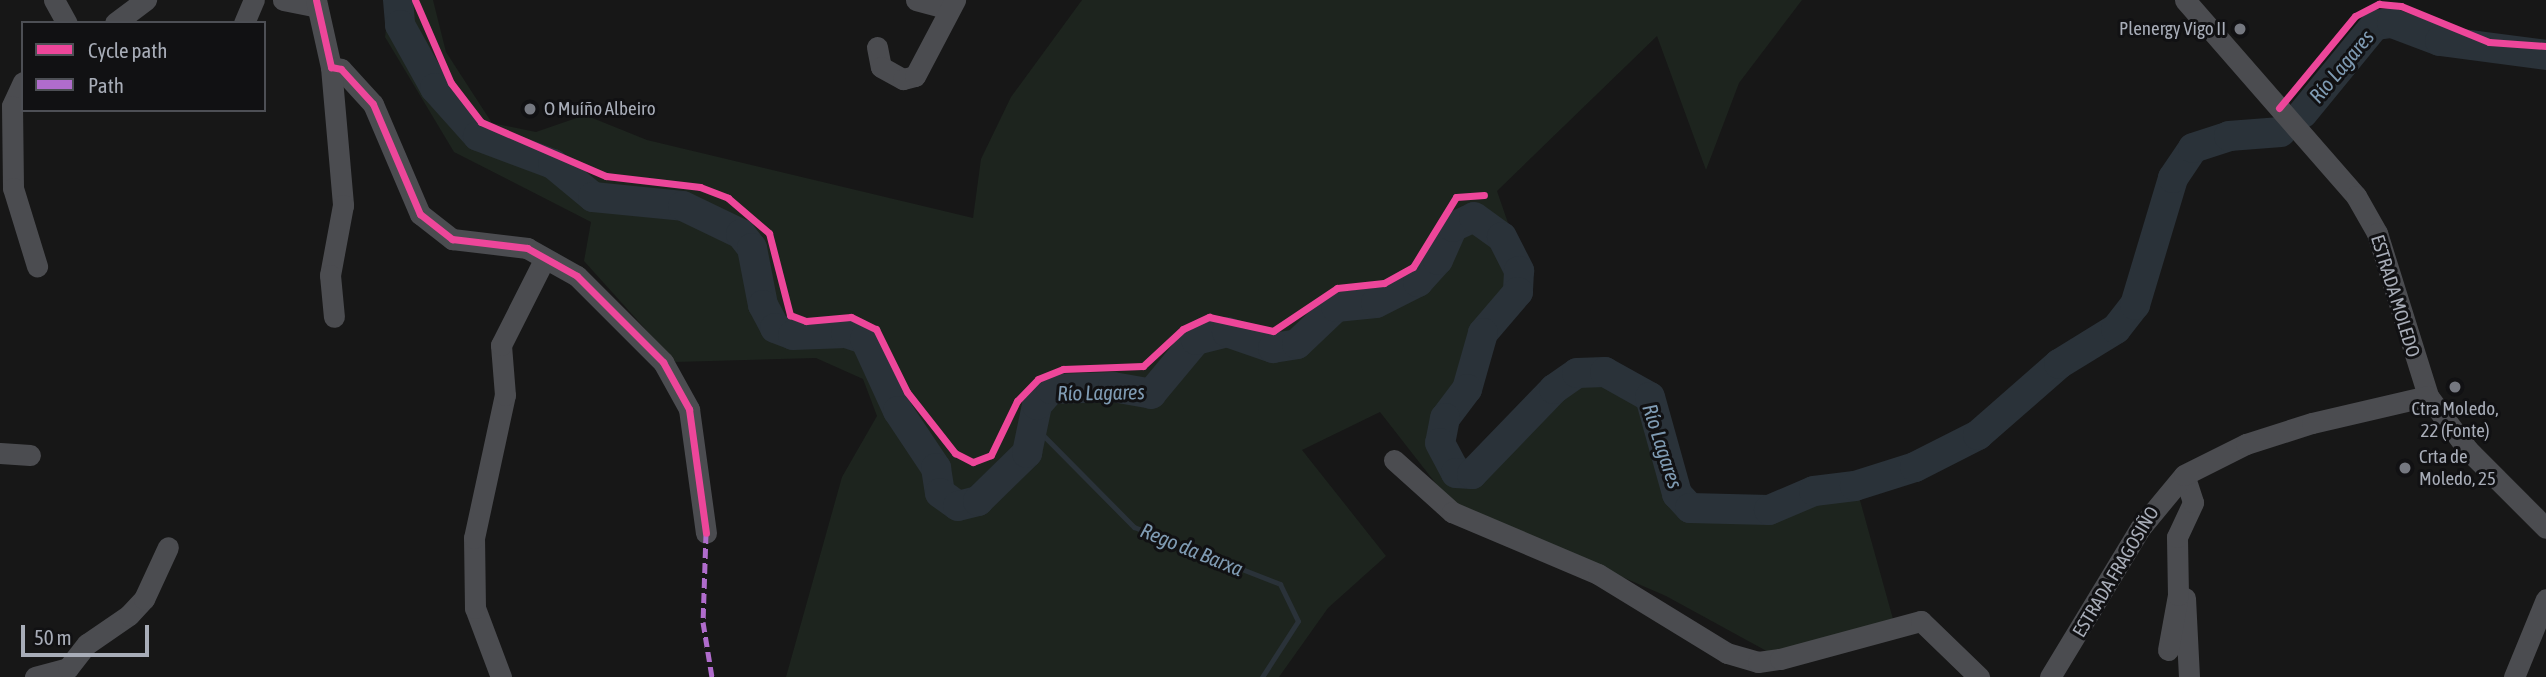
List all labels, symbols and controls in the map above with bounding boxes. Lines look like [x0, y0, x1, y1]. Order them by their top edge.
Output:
place label: Plenergy Vigo II [2119, 18, 2226, 40]
legend [21, 21, 266, 112]
marker: Plenergy Vigo II [2232, 21, 2248, 37]
water label: Río Lagares [2303, 24, 2379, 108]
text: Cycle path [88, 38, 167, 62]
text: Path [88, 73, 124, 97]
place label: O Muíño Albeiro [544, 98, 656, 120]
marker: O Muíño Albeiro [522, 101, 538, 117]
street label: ESTRADA MOLEDO [2366, 232, 2424, 360]
water label: Río Lagares [1057, 379, 1145, 405]
marker: Ctra Moledo, 22 (Fonte) [2447, 379, 2463, 395]
place label: Ctra Moledo, 22 (Fonte) [2411, 398, 2499, 442]
water label: Río Lagares [1637, 400, 1689, 492]
place label: Crta de Moledo, 25 [2419, 446, 2496, 490]
marker: Crta de Moledo, 25 [2397, 460, 2413, 476]
street label: ESTRADA FRAGOSIÑO [2068, 502, 2164, 642]
water label: Rego da Barxa [1137, 517, 1247, 581]
scale bar [24, 610, 152, 654]
text: 50 m [34, 625, 72, 649]

